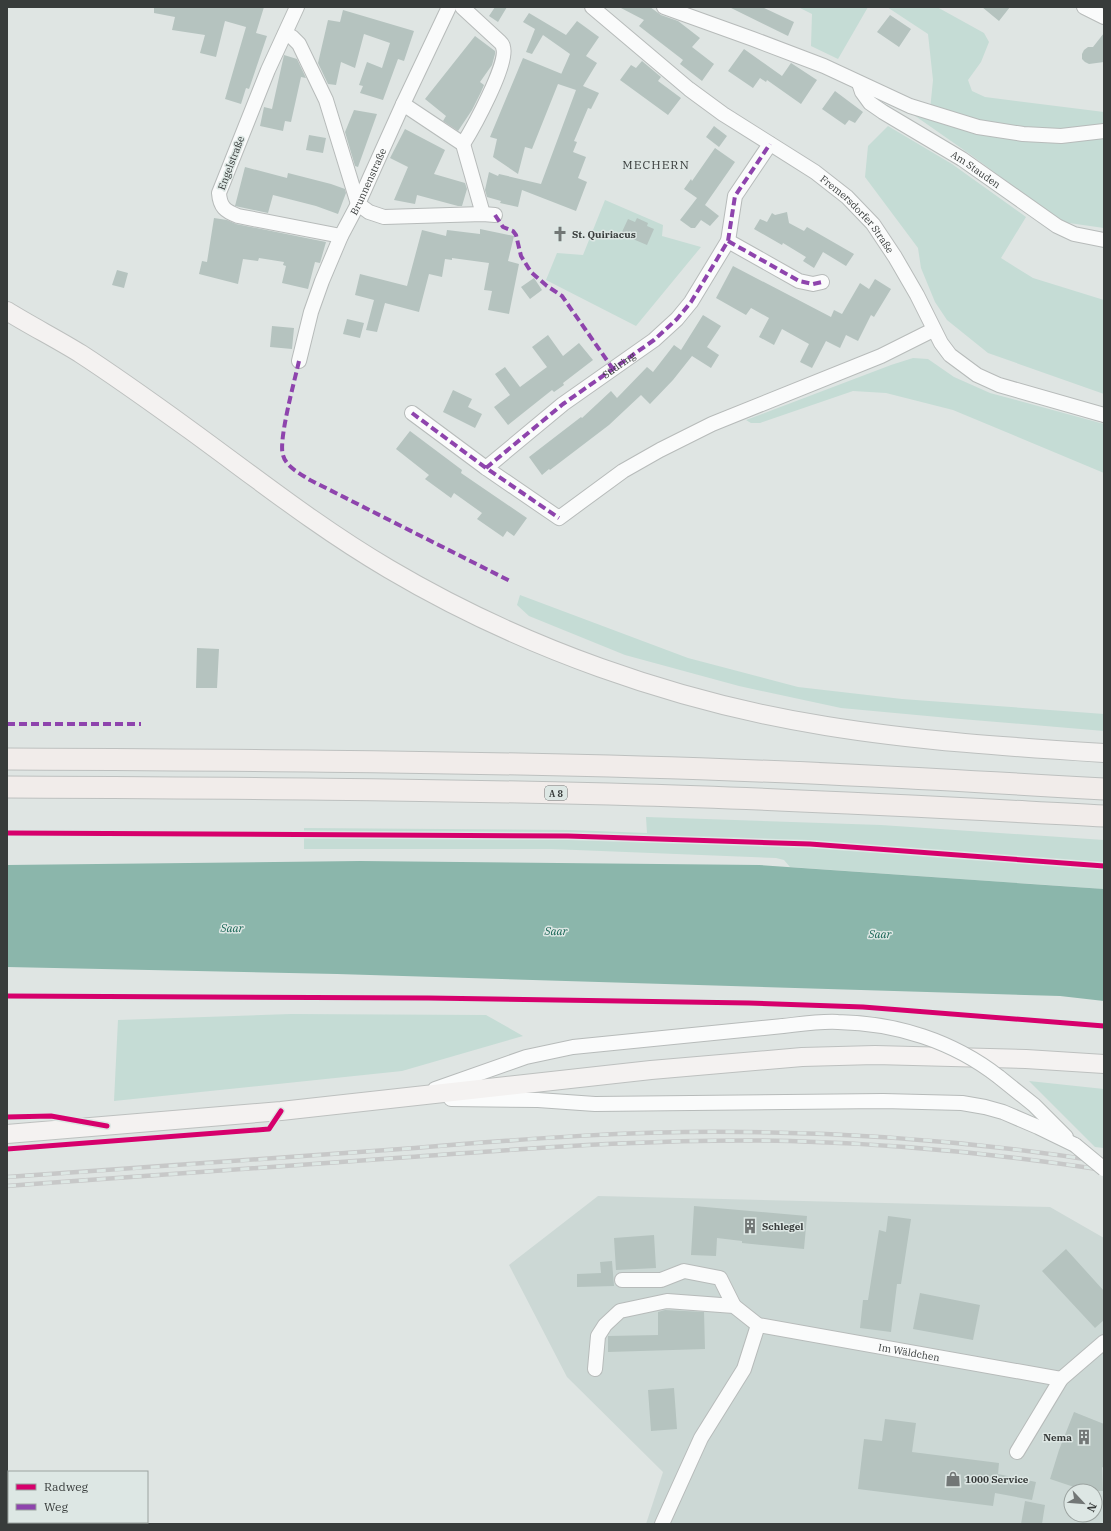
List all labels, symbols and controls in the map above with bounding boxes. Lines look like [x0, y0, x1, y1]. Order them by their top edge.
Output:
street label: Engelstraße [215, 134, 247, 192]
street label: Brunnenstraße [347, 146, 389, 217]
street label: Am Stauden [949, 147, 1004, 191]
district label: MECHERN [622, 157, 690, 172]
street label: Fremersdorfer Straße [818, 172, 897, 255]
church icon: St. Quiriacus [551, 225, 569, 243]
place label: St. Quiriacus [572, 228, 636, 241]
street label: Südring [599, 348, 638, 381]
road number: A 8 [545, 786, 567, 800]
water label: Saar [219, 921, 245, 935]
water label: Saar [543, 924, 569, 938]
water label: Saar [867, 927, 893, 941]
building icon: Schlegel [741, 1217, 759, 1235]
place label: Schlegel [762, 1220, 804, 1233]
street label: Im Wäldchen [877, 1340, 941, 1364]
building icon: Nema [1075, 1428, 1093, 1446]
place label: Nema [1043, 1431, 1072, 1444]
shop icon: 1000 Service [944, 1470, 962, 1488]
legend [8, 1471, 148, 1523]
place label: 1000 Service [965, 1473, 1029, 1486]
text: Radweg [44, 1479, 89, 1494]
north arrow [1063, 1483, 1103, 1523]
text: Weg [44, 1499, 69, 1514]
text: N [1084, 1500, 1100, 1515]

